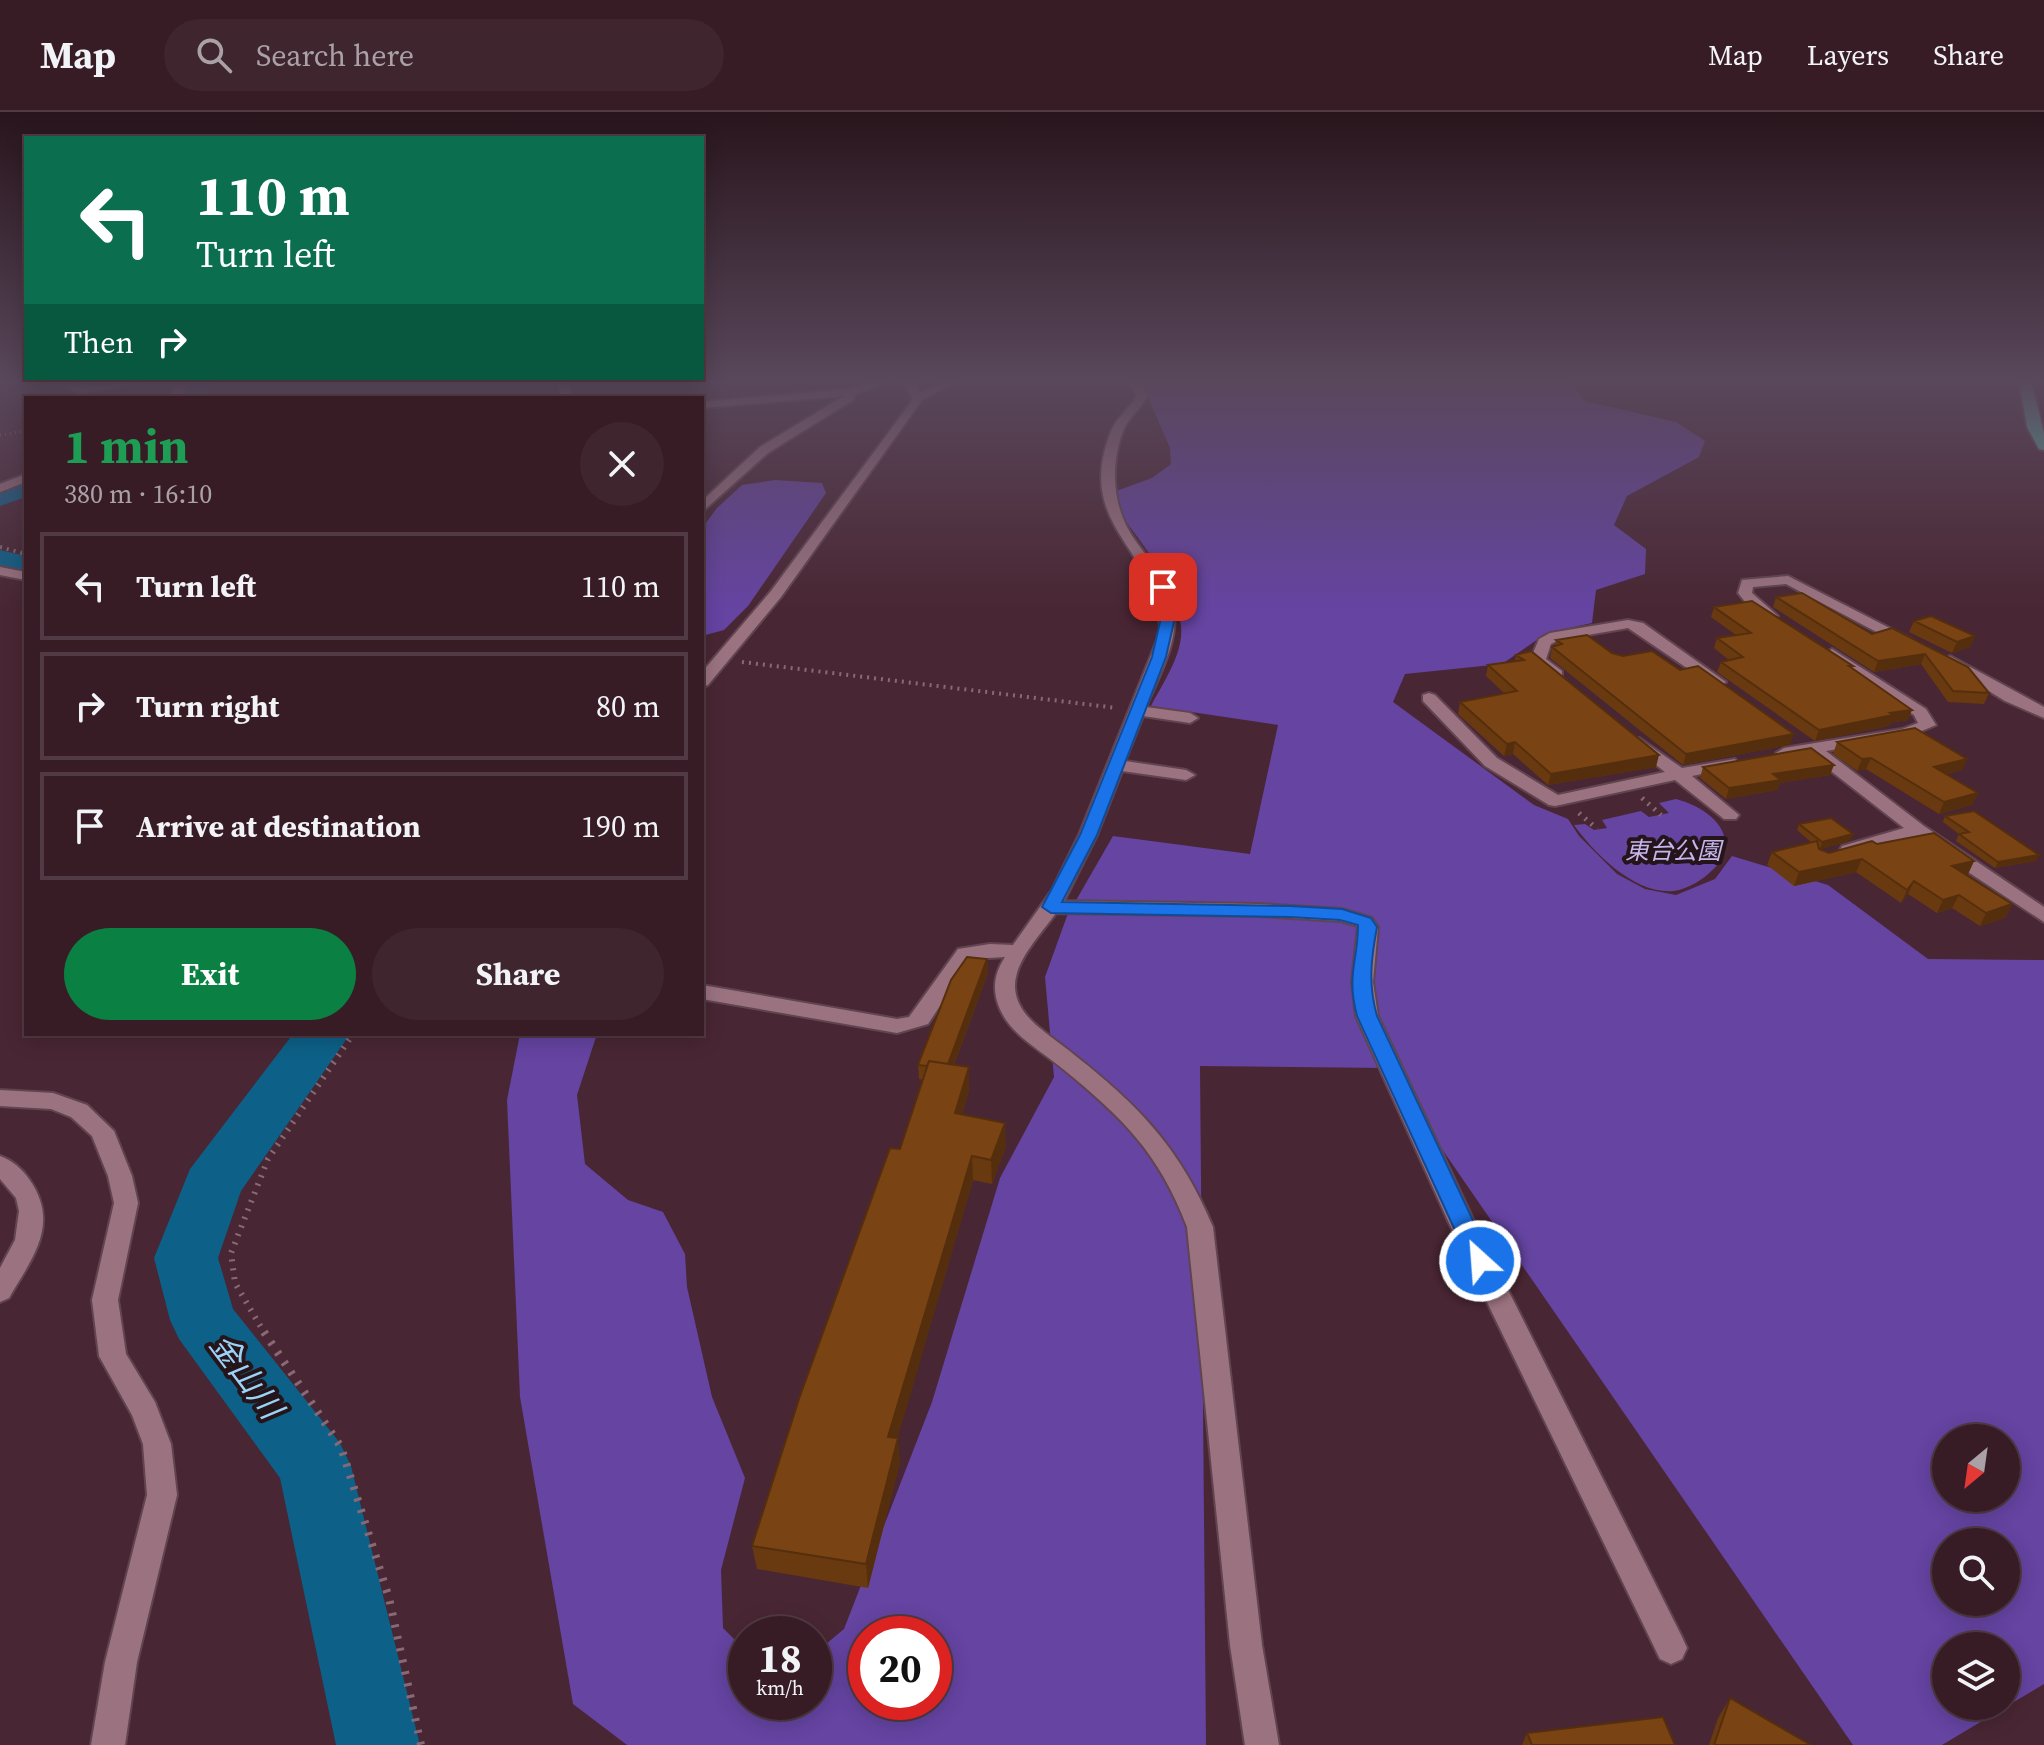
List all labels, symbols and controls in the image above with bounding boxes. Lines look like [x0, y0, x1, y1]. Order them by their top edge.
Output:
search box [164, 19, 724, 91]
text: Map [40, 29, 116, 81]
icon: search [192, 33, 236, 77]
text: Search here [256, 35, 414, 76]
text: Map [1708, 36, 1763, 74]
text: Layers [1807, 36, 1889, 74]
text: Share [1933, 36, 2004, 74]
text: 110 m [196, 157, 350, 234]
icon: left [64, 168, 168, 272]
text: Turn left [196, 230, 335, 279]
icon: right [150, 320, 194, 364]
text: Then [64, 322, 134, 363]
text: 1 min [64, 413, 189, 479]
button: close [580, 422, 664, 506]
text: 380 m · 16:10 [64, 476, 212, 512]
pin [1129, 553, 1197, 621]
icon: left [68, 564, 112, 608]
icon: arrive [1141, 565, 1185, 609]
text: Turn left [136, 566, 256, 607]
text: 110 m [581, 566, 660, 607]
icon: right [68, 684, 112, 728]
text: Turn right [136, 686, 279, 727]
text: 80 m [596, 686, 660, 727]
icon: arrive [68, 804, 112, 848]
text: Arrive at destination [136, 806, 421, 847]
text: 190 m [581, 806, 660, 847]
park label: 東台公園 [1625, 834, 1724, 867]
button: Exit [64, 928, 356, 1020]
button: Share [372, 928, 664, 1020]
position arrow [1438, 1219, 1522, 1303]
water label: 金山川 [200, 1324, 294, 1430]
north arrow [1932, 1424, 2020, 1512]
map controls [1932, 1424, 2020, 1720]
button: search [1932, 1528, 2020, 1616]
speed limit sign: 20 [848, 1616, 952, 1720]
text: 18 [758, 1631, 802, 1685]
button: layers [1932, 1632, 2020, 1720]
text: km/h [756, 1674, 804, 1702]

